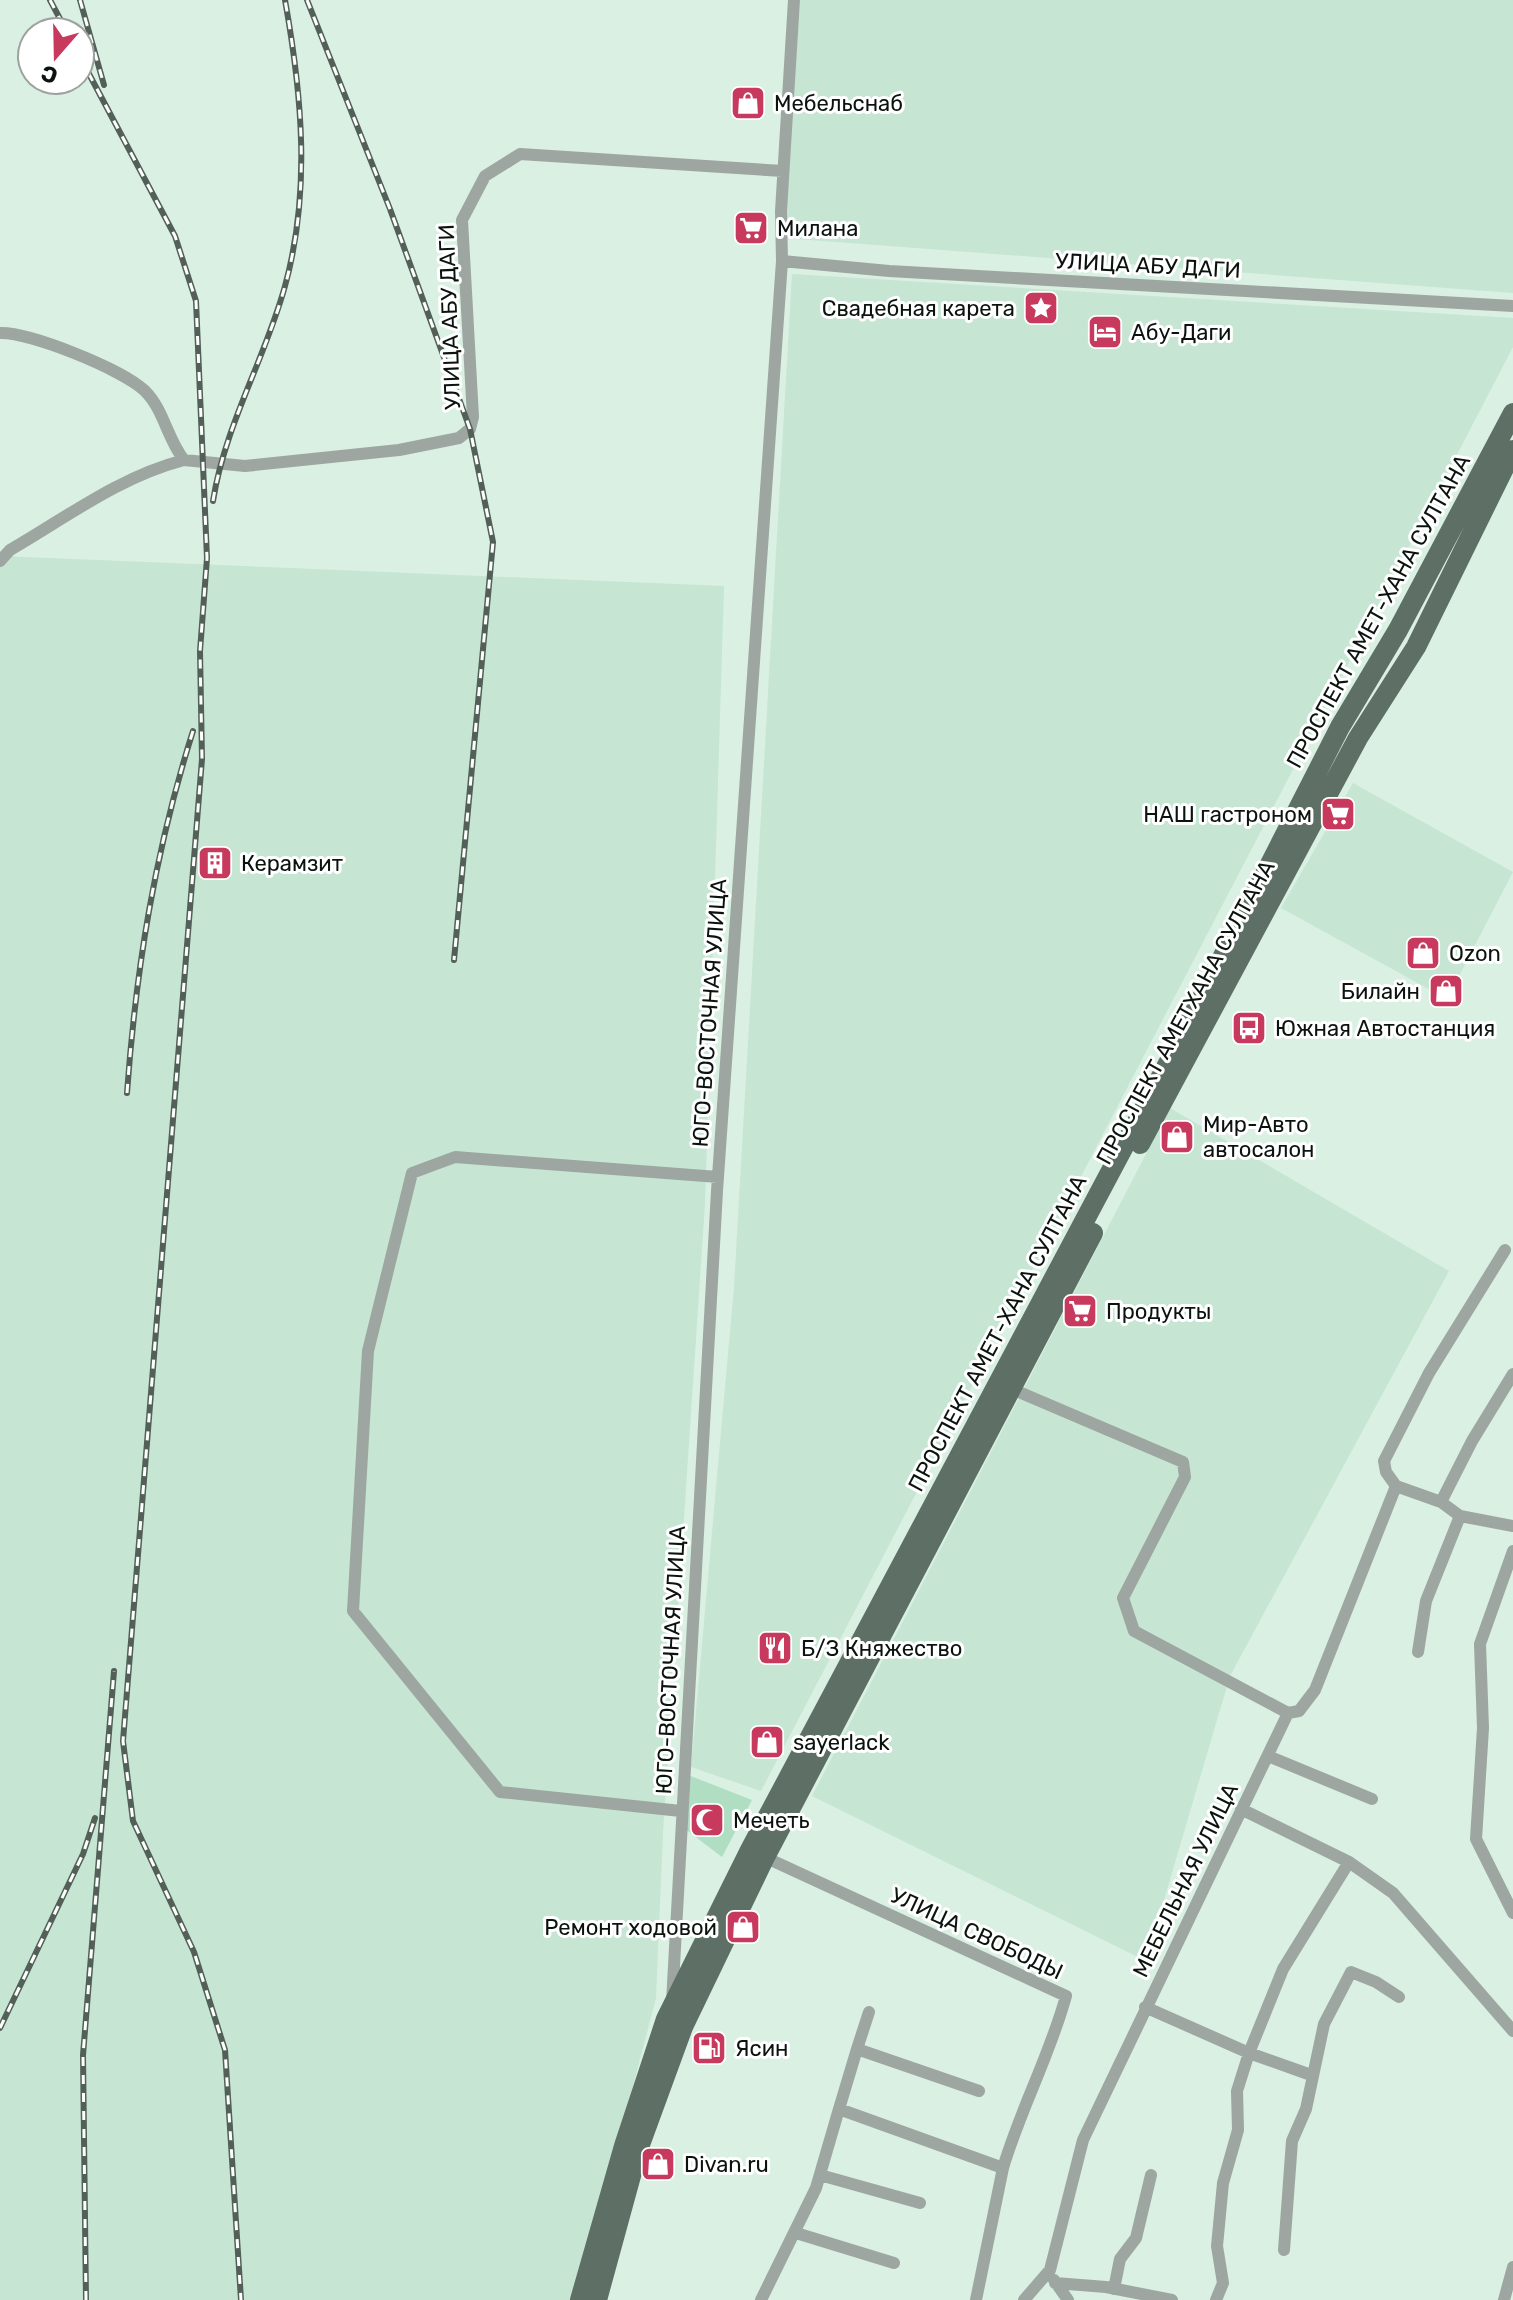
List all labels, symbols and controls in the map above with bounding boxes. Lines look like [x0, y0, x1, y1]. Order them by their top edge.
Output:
north arrow [16, 16, 96, 96]
text: С [37, 59, 61, 90]
shop icon: Мебельснаб [729, 84, 767, 122]
place label: Мебельснаб [774, 90, 903, 117]
supermarket icon: Милана [732, 209, 770, 247]
place label: Милана [777, 215, 858, 242]
street label: УЛИЦА АБУ ДАГИ [433, 224, 466, 410]
street label: УЛИЦА АБУ ДАГИ [1055, 247, 1241, 284]
place icon: Свадебная карета [1022, 289, 1060, 327]
place label: Свадебная карета [822, 295, 1015, 322]
hotel icon: Абу-Даги [1086, 313, 1124, 351]
place label: Абу-Даги [1131, 319, 1231, 346]
street label: ПРОСПЕКТ АМЕТ-ХАНА СУЛТАНА [1281, 449, 1476, 773]
supermarket icon: НАШ гастроном [1319, 795, 1357, 833]
place label: НАШ гастроном [1143, 801, 1312, 828]
building icon: Керамзит [196, 844, 234, 882]
place label: Керамзит [241, 850, 343, 877]
street label: ПРОСПЕКТ АМЕТХАНА СУЛТАНА [1090, 855, 1281, 1169]
street label: ЮГО-ВОСТОЧНАЯ УЛИЦА [687, 878, 732, 1148]
shop icon: Ozon [1404, 934, 1442, 972]
place label: Ozon [1449, 940, 1501, 967]
shop icon: Билайн [1427, 972, 1465, 1010]
place label: Билайн [1341, 978, 1420, 1005]
bus stop icon: Южная Автостанция [1230, 1009, 1268, 1047]
place label: Южная Автостанция [1275, 1015, 1495, 1042]
place label: Мир-Авто автосалон [1203, 1111, 1314, 1163]
shop icon: Мир-Авто автосалон [1158, 1118, 1196, 1156]
street label: ПРОСПЕКТ АМЕТ-ХАНА СУЛТАНА [902, 1170, 1093, 1496]
supermarket icon: Продукты [1061, 1292, 1099, 1330]
place label: Продукты [1106, 1298, 1211, 1325]
street label: ЮГО-ВОСТОЧНАЯ УЛИЦА [650, 1525, 691, 1795]
restaurant icon: Б/З Княжество [756, 1629, 794, 1667]
place label: Б/З Княжество [801, 1635, 962, 1662]
shop icon: sayerlack [748, 1723, 786, 1761]
place label: sayerlack [793, 1729, 890, 1756]
street label: МЕБЕЛЬНАЯ УЛИЦА [1127, 1779, 1244, 1982]
mosque icon: Мечеть [688, 1801, 726, 1839]
place label: Мечеть [733, 1807, 810, 1834]
street label: УЛИЦА СВОБОДЫ [886, 1882, 1067, 1985]
shop icon: Ремонт ходовой [724, 1908, 762, 1946]
place label: Ремонт ходовой [544, 1914, 717, 1941]
fuel station icon: Ясин [690, 2029, 728, 2067]
place label: Ясин [735, 2035, 788, 2062]
shop icon: Divan.ru [639, 2145, 677, 2183]
place label: Divan.ru [684, 2151, 769, 2178]

